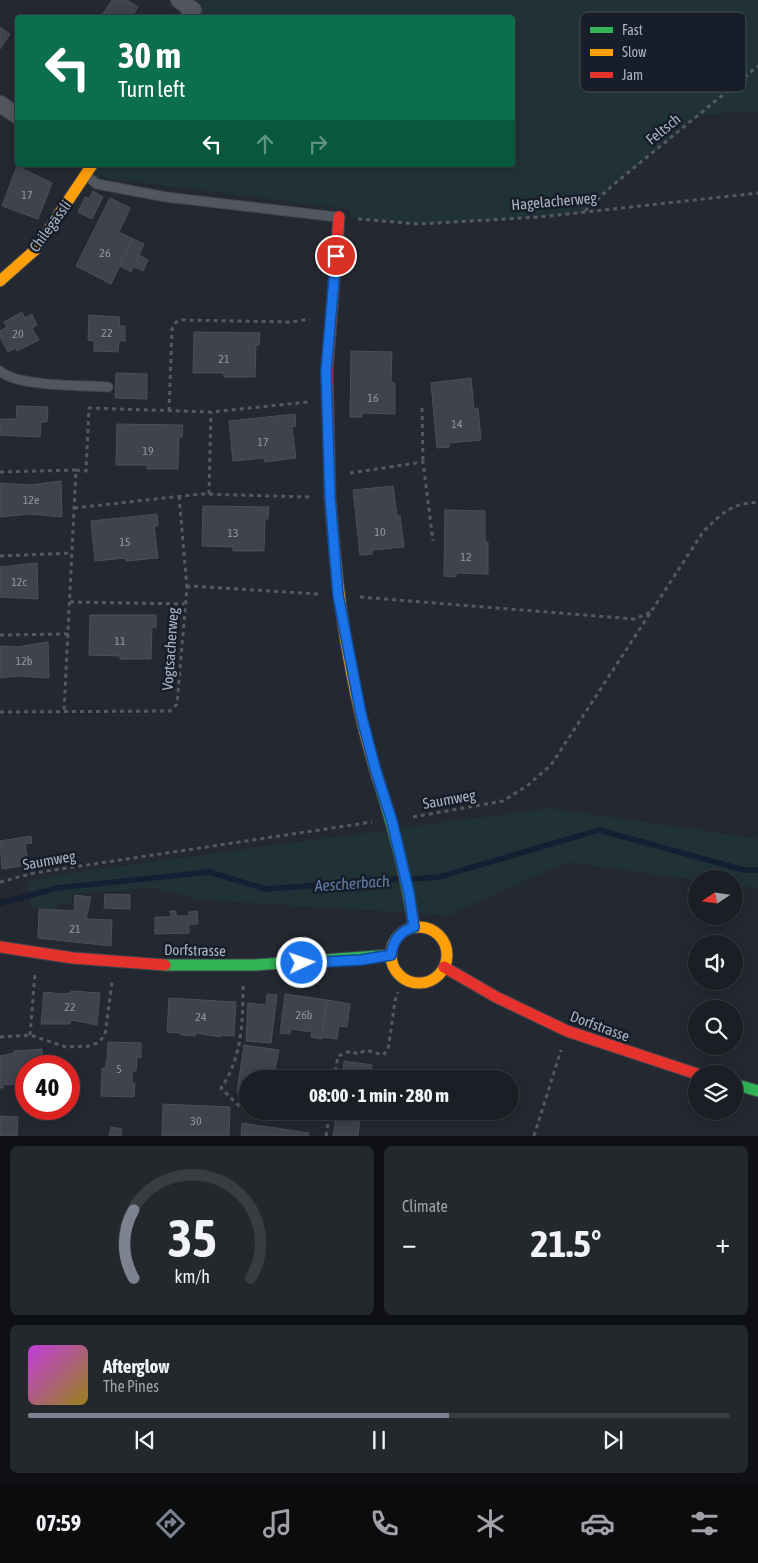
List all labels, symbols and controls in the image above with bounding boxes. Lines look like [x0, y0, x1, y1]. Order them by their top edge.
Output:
legend [580, 12, 746, 92]
text: Fast [622, 22, 643, 38]
icon: left [35, 35, 100, 100]
text: 30 m [118, 35, 181, 75]
text: Slow [622, 44, 647, 60]
text: Jam [622, 67, 643, 83]
text: Turn left [118, 76, 185, 102]
street label: Feltsch [643, 110, 683, 148]
icon: left [198, 130, 226, 158]
icon: ahead [251, 130, 279, 158]
icon: right [304, 130, 332, 158]
house number: 17 [21, 188, 33, 202]
street label: Hagelacherweg [511, 189, 598, 213]
street label: Chilegässli [26, 197, 74, 255]
pin [315, 235, 357, 277]
icon: arrive [322, 242, 350, 270]
house number: 26 [99, 246, 111, 260]
house number: 22 [101, 326, 113, 340]
house number: 20 [12, 327, 24, 341]
house number: 21 [218, 352, 230, 366]
house number: 16 [367, 391, 379, 405]
house number: 14 [451, 417, 463, 431]
house number: 17 [257, 435, 269, 449]
house number: 19 [142, 444, 154, 458]
house number: 12e [23, 493, 39, 507]
house number: 10 [374, 525, 386, 539]
house number: 13 [227, 526, 239, 540]
house number: 15 [119, 535, 131, 549]
house number: 12 [460, 550, 472, 564]
house number: 12c [11, 575, 27, 589]
street label: Vogtsacherweg [159, 606, 181, 691]
house number: 11 [114, 634, 126, 648]
house number: 12b [16, 654, 33, 668]
street label: Saumweg [421, 786, 477, 812]
street label: Saumweg [21, 847, 77, 873]
north arrow [688, 870, 742, 925]
map controls [688, 870, 743, 1120]
water label: Aescherbach [313, 871, 390, 895]
house number: 21 [69, 922, 81, 936]
button: sound [688, 935, 743, 990]
position arrow [275, 936, 327, 988]
street label: Dorfstrasse [164, 941, 226, 959]
house number: 22 [64, 1000, 76, 1014]
button: search [688, 1000, 743, 1055]
street label: Dorfstrasse [568, 1007, 632, 1045]
house number: 26b [296, 1008, 313, 1022]
house number: 24 [195, 1010, 207, 1024]
speed limit sign: 40 [15, 1055, 80, 1120]
house number: 5 [116, 1062, 122, 1076]
button: layers [688, 1065, 743, 1120]
text: 08:00 · 1 min · 280 m [309, 1084, 449, 1106]
house number: 30 [190, 1114, 202, 1128]
text: Climate [402, 1197, 448, 1215]
text: 35 [168, 1208, 216, 1268]
text: 21.5° [531, 1222, 601, 1265]
text: − [402, 1227, 417, 1259]
text: + [715, 1227, 730, 1259]
text: km/h [174, 1266, 210, 1287]
text: Afterglow [103, 1355, 170, 1377]
text: The Pines [103, 1377, 159, 1395]
icon: previous [131, 1426, 159, 1454]
icon: pause [365, 1426, 393, 1454]
icon: next [599, 1426, 627, 1454]
icon: directions [153, 1506, 188, 1541]
icon: music [260, 1506, 295, 1541]
icon: phone [367, 1506, 402, 1541]
icon: climate [473, 1506, 508, 1541]
icon: car [580, 1506, 615, 1541]
icon: filters [687, 1506, 722, 1541]
text: 07:59 [36, 1510, 81, 1536]

